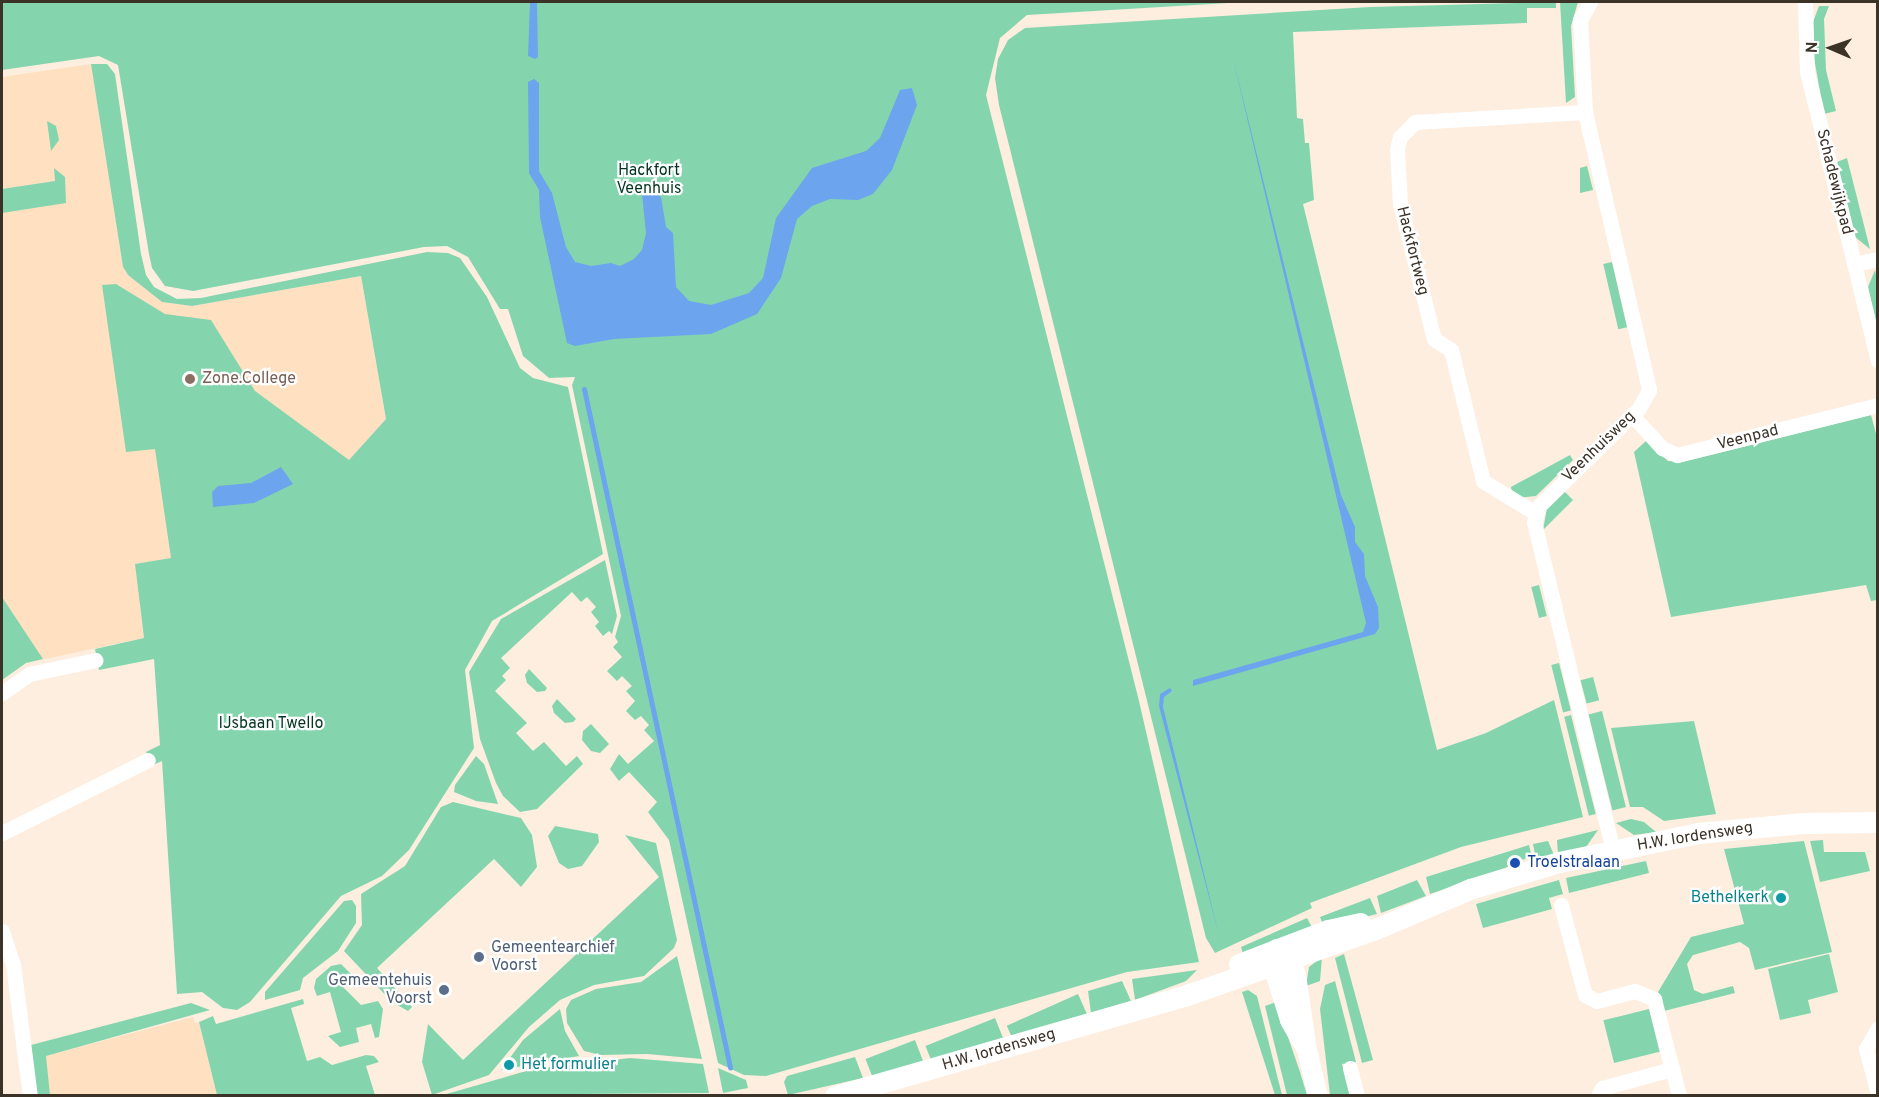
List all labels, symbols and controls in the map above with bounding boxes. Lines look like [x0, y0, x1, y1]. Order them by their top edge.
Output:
north arrow [1801, 18, 1861, 78]
text: N [1803, 41, 1823, 53]
street label: Schadewijkpad [1812, 127, 1856, 237]
park label: Hackfort Veenhuis [616, 161, 682, 199]
street label: Hackfortweg [1392, 205, 1432, 297]
place label: Zone.College [202, 369, 296, 389]
marker: Zone.College [183, 372, 197, 386]
street label: Veenhuisweg [1558, 407, 1640, 487]
street label: Veenpad [1715, 421, 1781, 455]
park label: IJsbaan Twello [218, 714, 324, 734]
street label: H.W. Iordensweg [1636, 818, 1754, 856]
place label: Troelstralaan [1527, 853, 1620, 873]
marker: Troelstralaan [1508, 856, 1522, 870]
place label: Bethelkerk [1691, 888, 1769, 908]
marker: Bethelkerk [1774, 891, 1788, 905]
place label: Gemeentearchief Voorst [491, 938, 615, 976]
marker: Gemeentearchief Voorst [472, 950, 486, 964]
place label: Gemeentehuis Voorst [328, 971, 432, 1009]
marker: Gemeentehuis Voorst [437, 983, 451, 997]
street label: H.W. Iordensweg [940, 1025, 1058, 1075]
place label: Het formulier [521, 1055, 616, 1075]
marker: Het formulier [502, 1058, 516, 1072]

